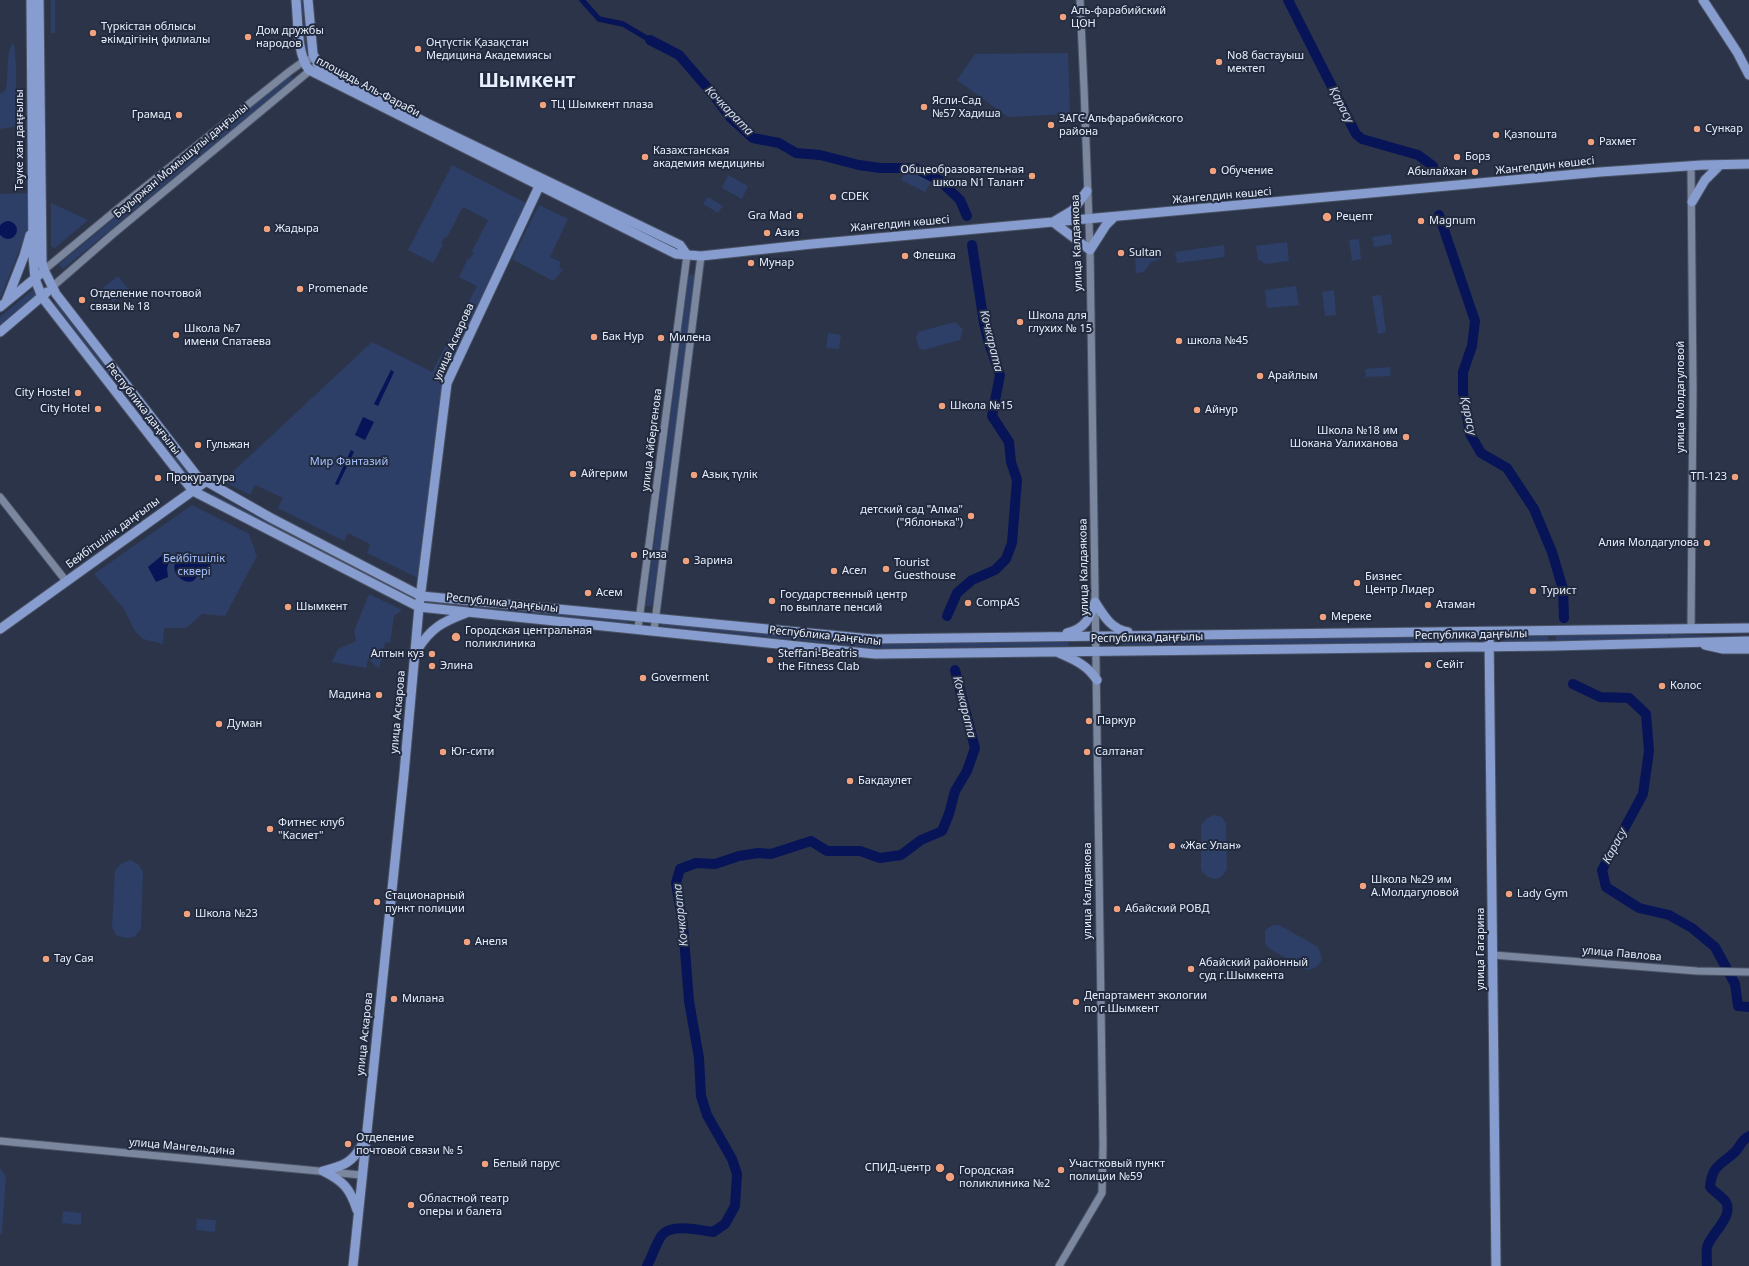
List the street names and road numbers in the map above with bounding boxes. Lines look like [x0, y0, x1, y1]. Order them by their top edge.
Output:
street label: площадь Аль-Фараби [314, 54, 422, 120]
street label: Тәуке хан даңғылы [13, 89, 27, 191]
street label: Бауыржан Момышұлы даңғылы [111, 101, 251, 221]
street label: Жангелдин көшесі [1495, 154, 1595, 178]
street label: Жангелдин көшесі [1172, 185, 1272, 207]
street label: улица Калдаякова [1069, 194, 1085, 292]
street label: Жангелдин көшесі [850, 213, 950, 235]
street label: улица Аскарова [431, 301, 477, 383]
street label: улица Молдагуловой [1674, 341, 1688, 453]
street label: Республика даңғылы [103, 361, 183, 457]
street label: улица Айбергенова [639, 388, 665, 492]
street label: Бейбітшілік даңғылы [63, 495, 163, 571]
street label: улица Калдаякова [1077, 518, 1091, 616]
street label: Республика даңғылы [445, 591, 559, 615]
street label: Республика даңғылы [768, 624, 882, 648]
street label: Республика даңғылы [1415, 627, 1527, 643]
street label: Республика даңғылы [1091, 630, 1203, 646]
street label: улица Аскарова [388, 670, 408, 754]
street label: улица Калдаякова [1081, 843, 1095, 939]
street label: улица Гагарина [1474, 908, 1488, 990]
street label: улица Павлова [1582, 944, 1662, 964]
street label: улица Аскарова [354, 992, 376, 1076]
street label: улица Мангельдина [128, 1136, 236, 1158]

